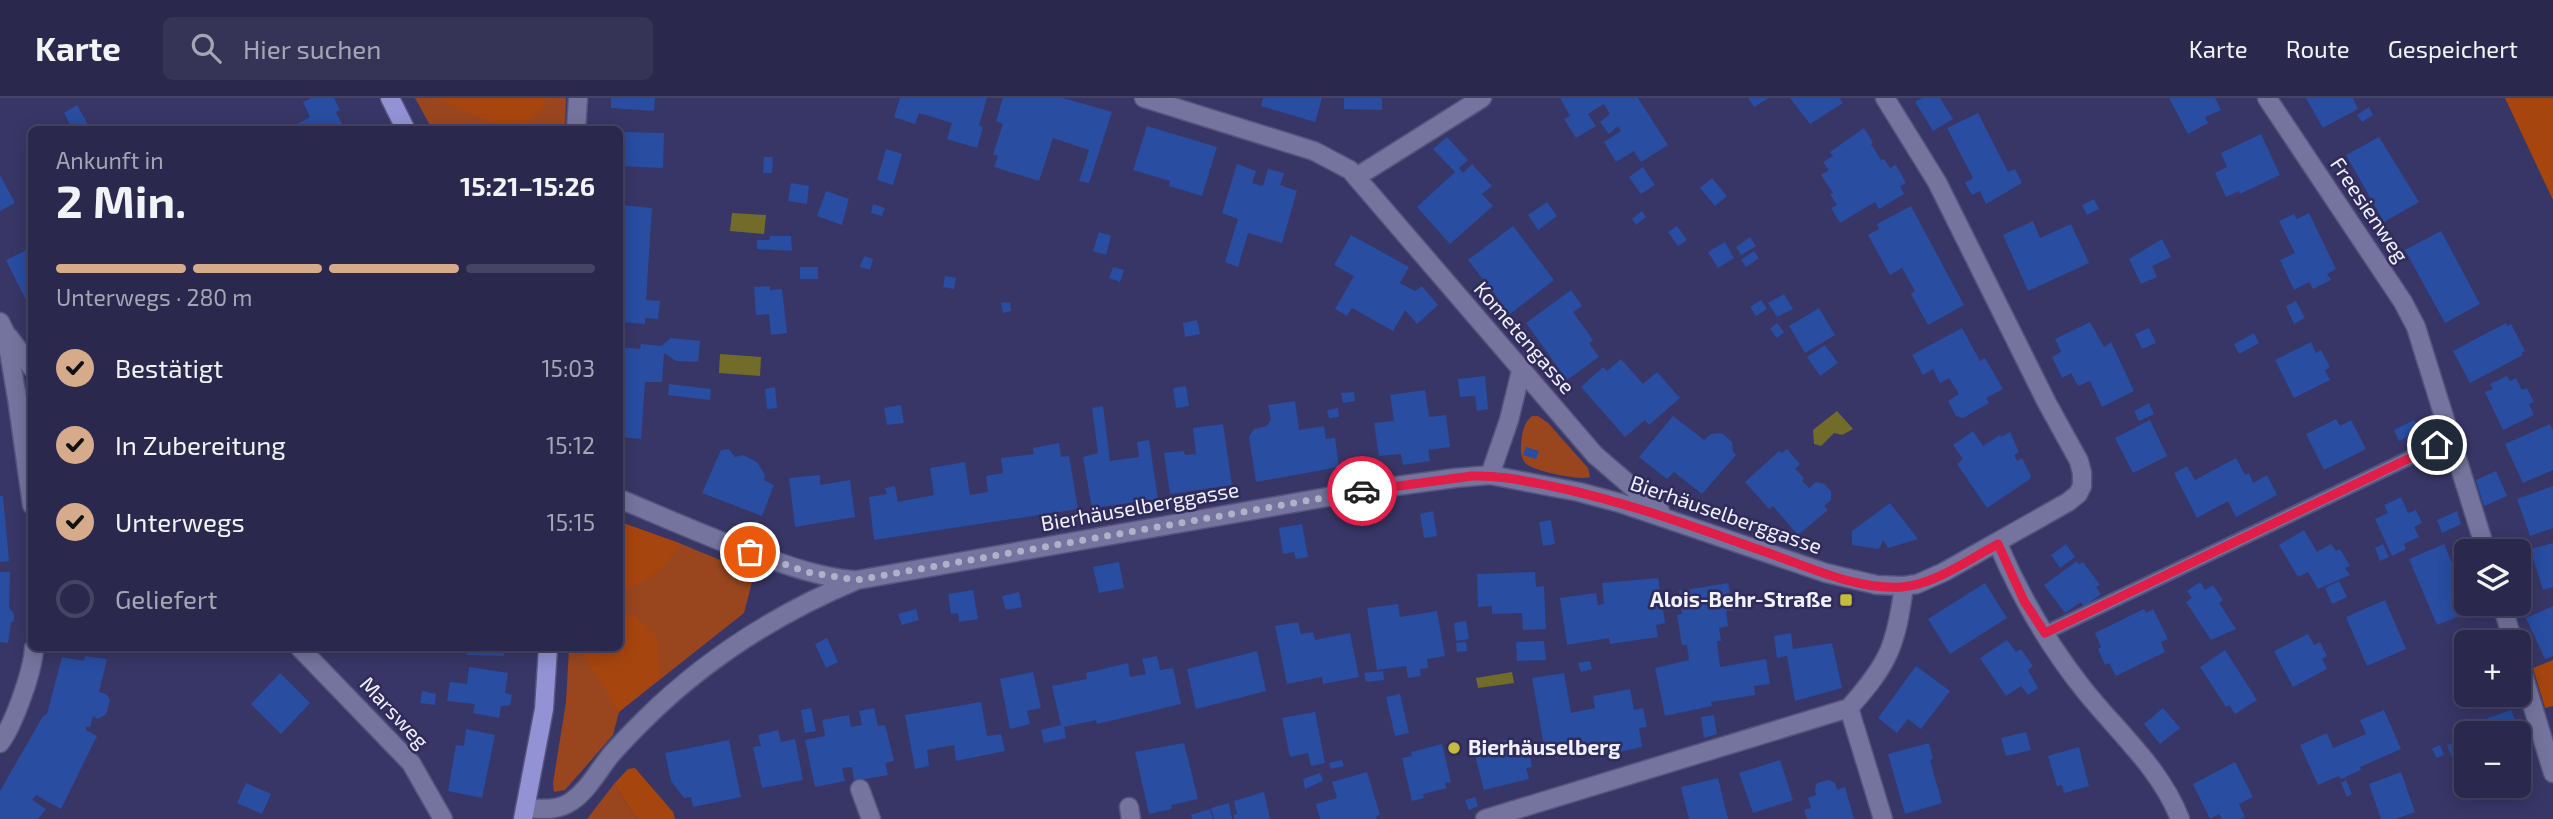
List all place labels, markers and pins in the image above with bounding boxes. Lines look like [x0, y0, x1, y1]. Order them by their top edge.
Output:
pin [2407, 415, 2467, 475]
pin [720, 522, 780, 582]
place label: Alois-Behr-Straße [1650, 586, 1832, 611]
marker: Alois-Behr-Straße [1838, 592, 1854, 608]
place label: Bierhäuselberg [1468, 734, 1620, 759]
marker: Bierhäuselberg [1446, 740, 1462, 756]

